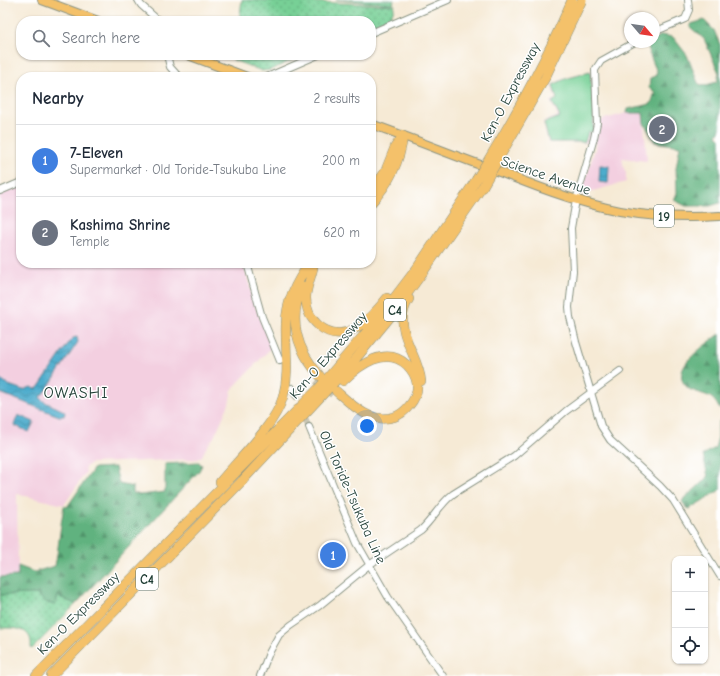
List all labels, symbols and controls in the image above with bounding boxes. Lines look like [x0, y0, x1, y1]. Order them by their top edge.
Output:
north arrow [624, 12, 660, 48]
search box [16, 16, 376, 60]
icon: search [30, 27, 52, 49]
text: Search here [62, 29, 140, 47]
street label: Ken-O Expressway [477, 39, 544, 145]
text: Nearby [32, 89, 83, 108]
text: 2 results [313, 91, 360, 106]
pin: 2 [649, 114, 675, 144]
text: 7-Eleven [70, 144, 123, 162]
street label: Science Avenue [499, 152, 593, 199]
text: 1 [42, 153, 48, 168]
text: 200 m [322, 153, 360, 168]
text: Supermarket · Old Toride-Tsukuba Line [70, 162, 286, 177]
road number: 19 [654, 205, 674, 227]
text: Kashima Shrine [70, 216, 170, 234]
text: 2 [42, 225, 48, 240]
text: 620 m [323, 225, 360, 240]
text: Temple [70, 234, 109, 249]
road number: C4 [384, 299, 406, 321]
street label: Ken-O Expressway [286, 308, 371, 402]
district label: OWASHI [44, 384, 108, 402]
your location [357, 416, 377, 436]
street label: Old Toride-Tsukuba Line [315, 428, 390, 566]
pin: 1 [320, 540, 346, 570]
map controls [672, 556, 708, 664]
button: + [672, 556, 708, 592]
street label: Ken-O Expressway [33, 568, 124, 658]
road number: C4 [136, 568, 158, 590]
button: − [672, 592, 708, 628]
button: locate [672, 628, 708, 664]

